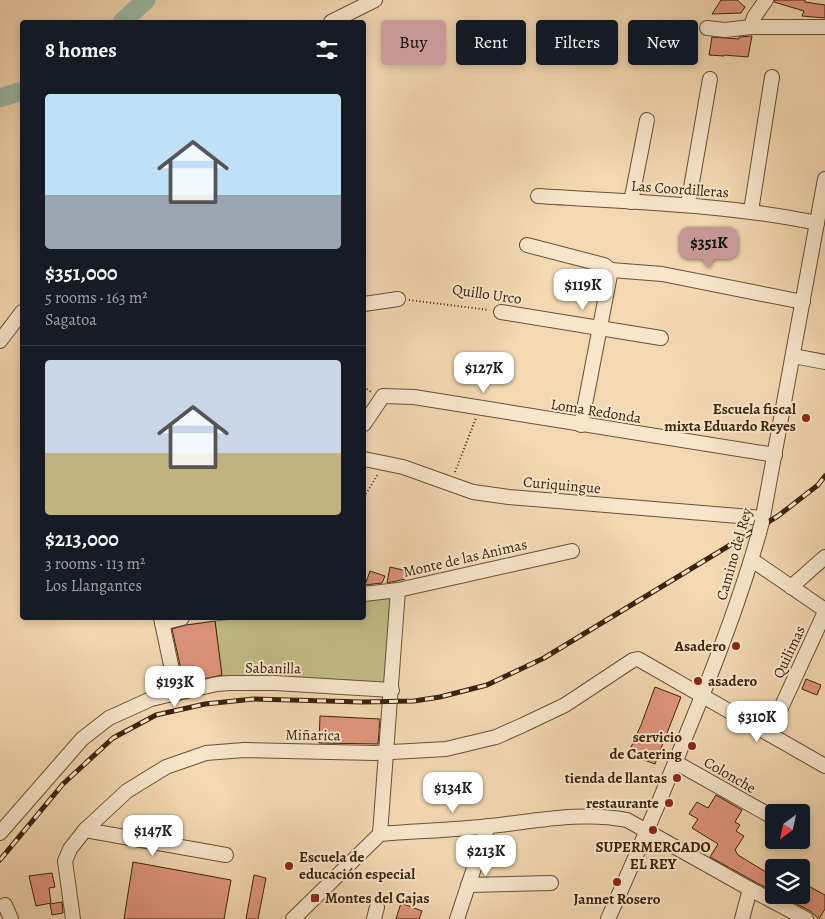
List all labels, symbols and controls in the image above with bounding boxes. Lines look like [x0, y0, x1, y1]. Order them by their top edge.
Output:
chip: Buy [381, 20, 446, 65]
chip: Rent [456, 20, 526, 65]
chip: Filters [536, 20, 618, 65]
chip: New [628, 20, 698, 65]
text: 8 homes [45, 36, 117, 64]
icon: filters [313, 36, 341, 64]
icon: home [148, 127, 238, 217]
street label: Las Coordilleras [630, 176, 730, 202]
pin: $351K [674, 226, 744, 269]
text: $351K [690, 232, 728, 254]
text: $351,000 [45, 259, 118, 287]
pin: $119K [548, 268, 618, 311]
text: $119K [565, 274, 601, 296]
street label: Quillo Urco [451, 279, 523, 309]
text: 5 rooms · 163 m² [45, 287, 147, 309]
text: Sagatoa [45, 309, 97, 331]
pin: $127K [449, 352, 519, 394]
text: $127K [465, 357, 503, 379]
icon: home [148, 392, 238, 482]
street label: Loma Redonda [549, 394, 643, 428]
place label: Escuela fiscal mixta Eduardo Reyes [664, 399, 796, 436]
marker: Escuela fiscal mixta Eduardo Reyes [800, 412, 812, 424]
street label: Curiquingue [522, 472, 602, 498]
street label: Camino del Rey [711, 505, 757, 603]
text: $213,000 [45, 525, 119, 553]
street label: Monte de las Animas [401, 534, 529, 582]
text: 3 rooms · 113 m² [45, 553, 145, 575]
text: Los Llangantes [45, 575, 142, 597]
street label: Quilimas [768, 622, 810, 682]
place label: Asadero [674, 636, 726, 656]
marker: Asadero [730, 640, 742, 652]
street label: Sabanilla [245, 658, 301, 678]
pin: $193K [140, 666, 210, 708]
text: $193K [156, 671, 194, 693]
place label: asadero [708, 671, 758, 691]
marker: asadero [692, 675, 704, 687]
pin: $310K [722, 700, 792, 743]
text: $310K [738, 706, 776, 728]
street label: Miñarica [285, 725, 341, 745]
place label: servicio de Catering [609, 727, 682, 764]
marker: servicio de Catering [686, 740, 698, 752]
street label: Colonche [700, 752, 760, 798]
place label: tienda de llantas [565, 768, 667, 788]
pin: $134K [418, 772, 488, 814]
marker: tienda de llantas [671, 772, 683, 784]
text: $134K [434, 777, 472, 799]
place label: restaurante [586, 793, 659, 813]
marker: restaurante [663, 797, 675, 809]
north arrow [765, 804, 810, 849]
map controls [765, 804, 810, 904]
pin: $147K [118, 814, 188, 857]
text: $147K [134, 820, 172, 842]
marker: SUPERMERCADO EL REY [647, 824, 659, 836]
pin: $213K [451, 834, 521, 877]
place label: SUPERMERCADO EL REY [595, 837, 711, 874]
text: $213K [467, 840, 505, 862]
place label: Escuela de educación especial [299, 847, 415, 884]
button: layers [765, 859, 810, 904]
marker: Escuela de educación especial [283, 860, 295, 872]
marker: Jannet Rosero [611, 876, 623, 888]
place label: Montes del Cajas [325, 888, 430, 908]
place label: Jannet Rosero [573, 889, 661, 909]
marker: Montes del Cajas [309, 892, 321, 904]

